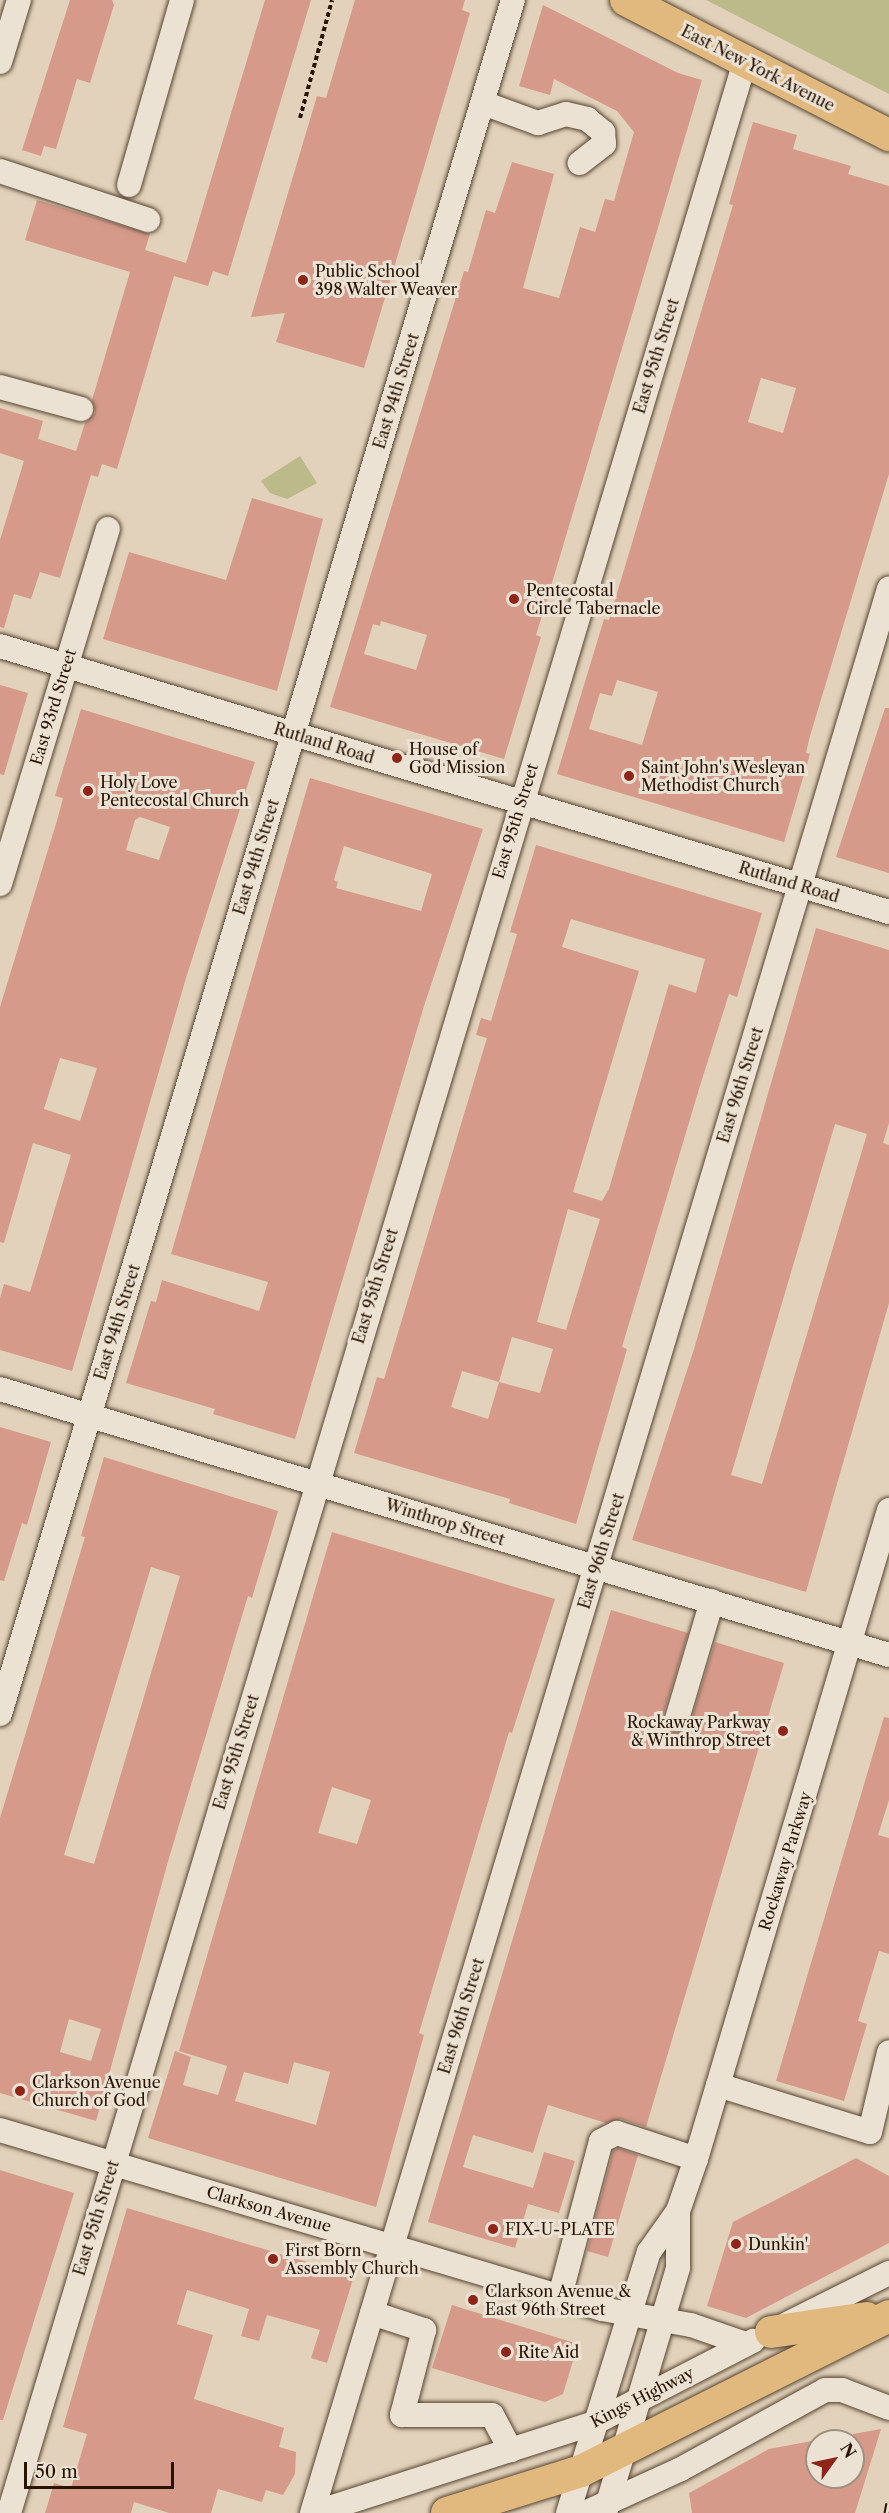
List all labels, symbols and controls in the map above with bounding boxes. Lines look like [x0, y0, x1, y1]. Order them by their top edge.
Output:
street label: East New York Avenue [677, 20, 839, 116]
place label: Public School 398 Walter Weaver [315, 261, 459, 299]
marker: Public School 398 Walter Weaver [296, 273, 310, 287]
street label: East 95th Street [629, 296, 683, 416]
street label: East 94th Street [369, 331, 423, 451]
place label: Pentecostal Circle Tabernacle [526, 580, 661, 618]
marker: Pentecostal Circle Tabernacle [507, 592, 521, 606]
street label: East 93rd Street [26, 647, 80, 767]
street label: Rutland Road [271, 719, 377, 767]
place label: House of God Mission [409, 739, 505, 777]
marker: House of God Mission [390, 751, 404, 765]
place label: Saint John's Wesleyan Methodist Church [641, 757, 806, 795]
street label: East 95th Street [488, 761, 542, 881]
marker: Saint John's Wesleyan Methodist Church [622, 769, 636, 783]
place label: Holy Love Pentecostal Church [100, 772, 249, 810]
marker: Holy Love Pentecostal Church [81, 784, 95, 798]
street label: East 94th Street [229, 797, 283, 917]
street label: Rutland Road [736, 858, 842, 906]
street label: East 96th Street [713, 1025, 767, 1145]
street label: East 95th Street [348, 1226, 402, 1346]
street label: East 94th Street [90, 1262, 144, 1382]
street label: East 96th Street [574, 1491, 628, 1611]
street label: Winthrop Street [383, 1495, 507, 1549]
street label: East 95th Street [209, 1692, 263, 1812]
place label: Rockaway Parkway & Winthrop Street [626, 1712, 771, 1750]
marker: Rockaway Parkway & Winthrop Street [776, 1724, 790, 1738]
street label: Rockaway Parkway [755, 1789, 815, 1933]
street label: East 96th Street [434, 1956, 488, 2076]
place label: Clarkson Avenue Church of God [32, 2072, 161, 2110]
marker: Clarkson Avenue Church of God [13, 2084, 27, 2098]
street label: East 95th Street [69, 2158, 123, 2278]
street label: Clarkson Avenue [204, 2182, 334, 2236]
place label: FIX-U-PLATE [505, 2219, 615, 2239]
marker: FIX-U-PLATE [486, 2222, 500, 2236]
place label: Dunkin' [748, 2234, 808, 2254]
marker: Dunkin' [729, 2237, 743, 2251]
place label: First Born Assembly Church [285, 2240, 419, 2278]
marker: First Born Assembly Church [266, 2252, 280, 2266]
place label: Clarkson Avenue & East 96th Street [485, 2281, 632, 2319]
marker: Clarkson Avenue & East 96th Street [466, 2293, 480, 2307]
place label: Rite Aid [518, 2342, 580, 2362]
marker: Rite Aid [499, 2345, 513, 2359]
street label: Kings Highway [587, 2363, 697, 2431]
north arrow [805, 2429, 865, 2489]
text: N [836, 2439, 861, 2462]
scale bar [27, 2450, 177, 2488]
text: 50 m [35, 2461, 78, 2483]

